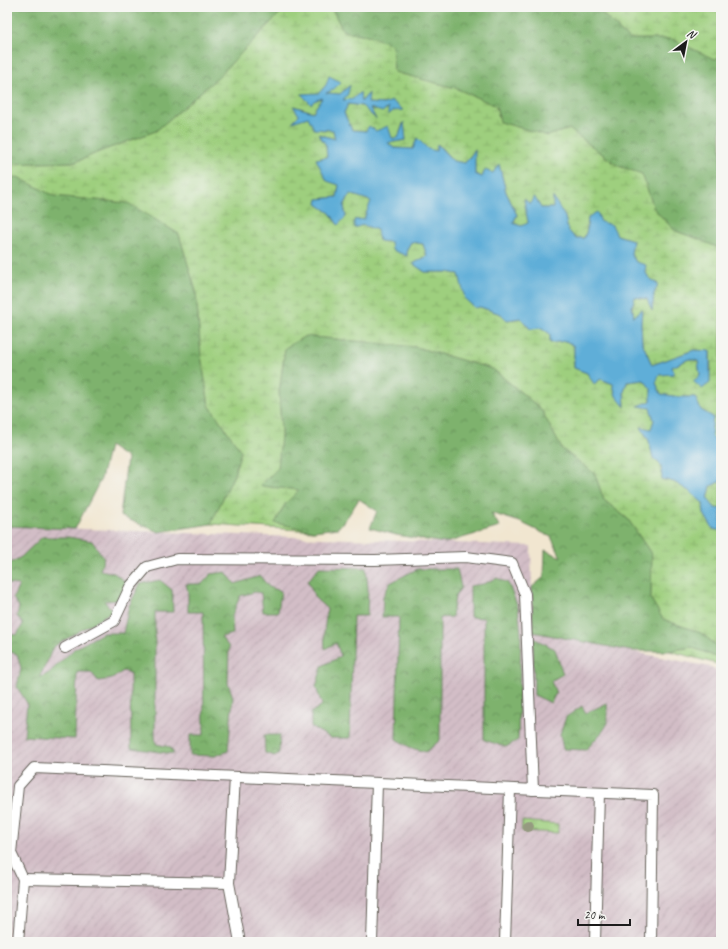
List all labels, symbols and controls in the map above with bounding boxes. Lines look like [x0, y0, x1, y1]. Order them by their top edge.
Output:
north arrow [666, 22, 706, 62]
text: N [685, 26, 700, 42]
scale bar [578, 901, 630, 927]
text: 20 m [584, 907, 606, 923]

